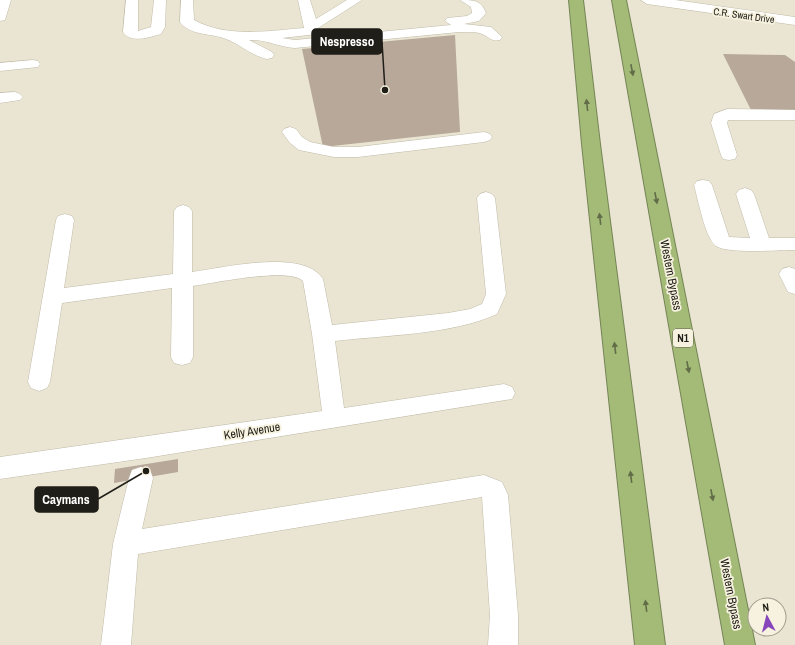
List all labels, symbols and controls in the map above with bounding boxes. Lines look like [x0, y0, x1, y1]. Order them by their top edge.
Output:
street label: C.R. Swart Drive [713, 5, 776, 26]
callout: Nespresso [312, 29, 382, 54]
text: Nespresso [320, 33, 374, 50]
one-way arrow [629, 64, 635, 76]
one-way arrow [584, 99, 590, 111]
one-way arrow [653, 192, 659, 204]
one-way arrow [597, 213, 603, 225]
street label: Western Bypass [656, 238, 686, 312]
road number: N1 [673, 329, 693, 347]
one-way arrow [612, 342, 619, 354]
one-way arrow [685, 361, 691, 373]
street label: Kelly Avenue [223, 419, 281, 443]
one-way arrow [627, 471, 634, 483]
callout: Caymans [35, 487, 98, 512]
one-way arrow [709, 489, 715, 501]
text: Caymans [42, 491, 90, 508]
street label: Western Bypass [716, 557, 746, 631]
north arrow [747, 597, 787, 637]
one-way arrow [643, 600, 649, 612]
text: N [762, 600, 770, 614]

